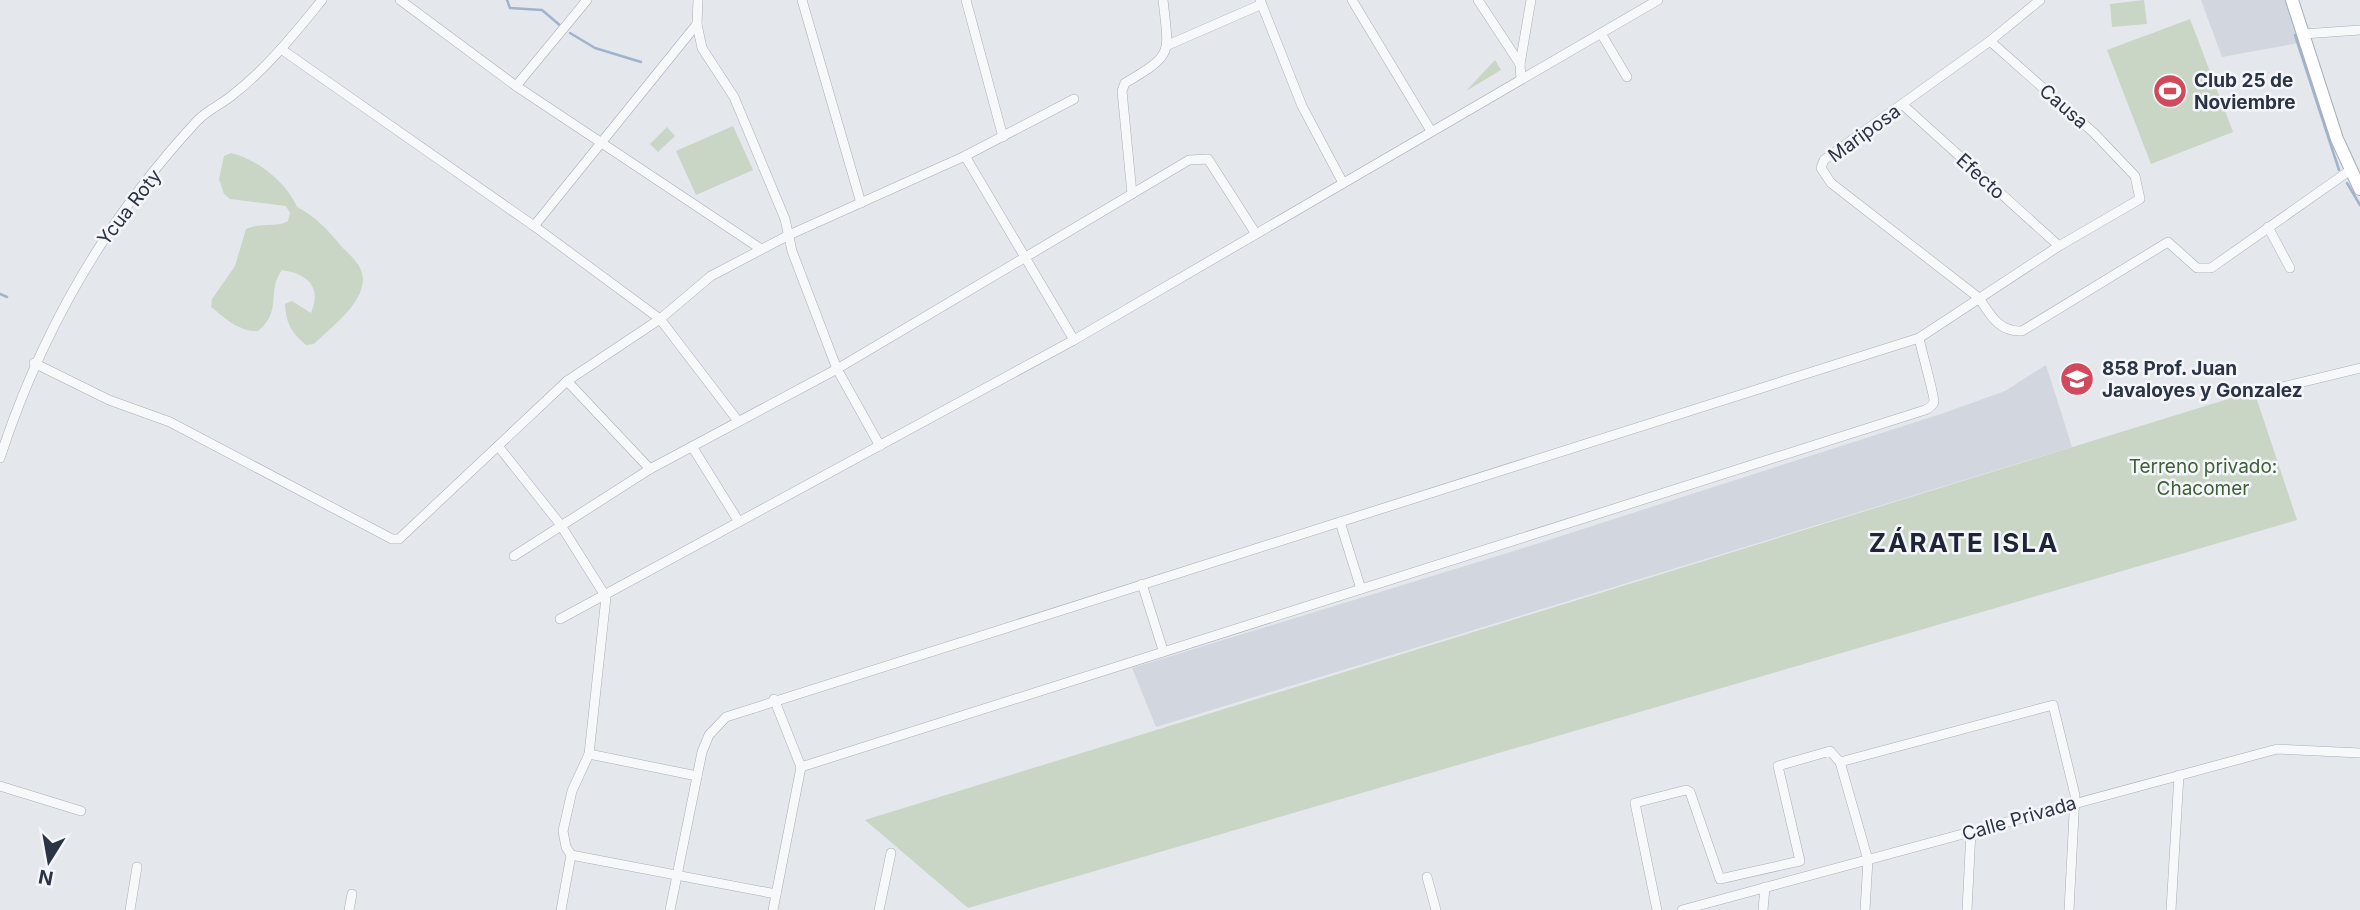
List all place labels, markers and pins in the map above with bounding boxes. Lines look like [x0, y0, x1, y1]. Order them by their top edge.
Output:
place label: Club 25 de Noviembre [2194, 69, 2296, 114]
sports icon: Club 25 de Noviembre [2151, 72, 2189, 110]
place label: 858 Prof. Juan Javaloyes y Gonzalez [2102, 357, 2303, 402]
school or university icon: 858 Prof. Juan Javaloyes y Gonzalez [2058, 360, 2096, 398]

